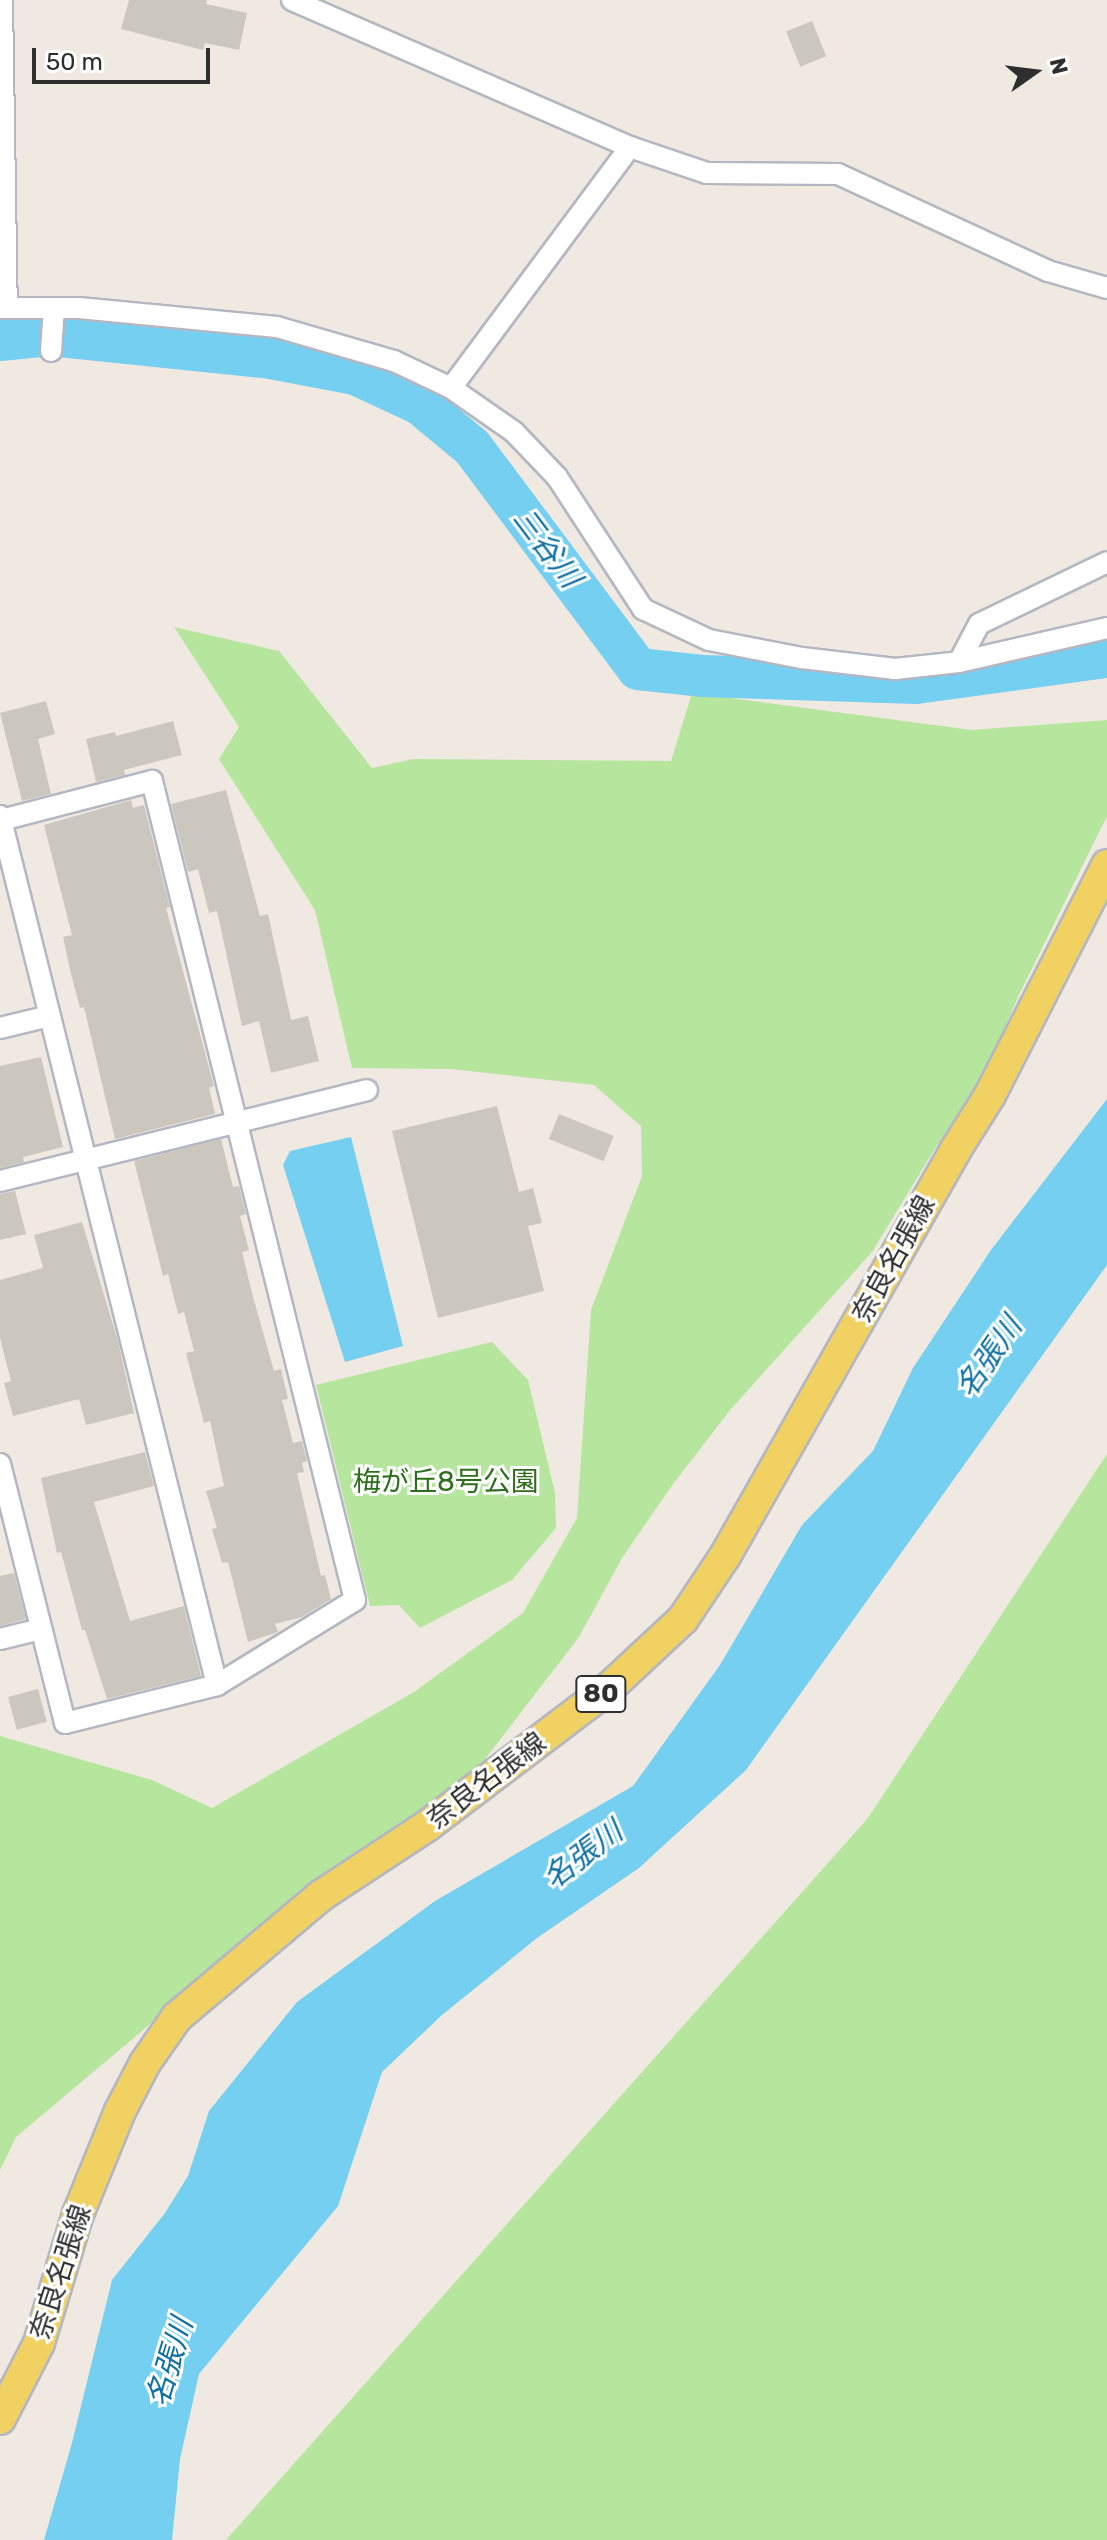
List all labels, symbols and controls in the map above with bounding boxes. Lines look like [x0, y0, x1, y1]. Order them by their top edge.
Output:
scale bar [36, 32, 214, 82]
north arrow [995, 32, 1075, 112]
text: 50 m [46, 48, 103, 76]
text: N [1044, 55, 1074, 77]
water label: 三谷川 [506, 501, 588, 595]
street label: 奈良名張線 [845, 1190, 943, 1328]
water label: 名張川 [948, 1310, 1030, 1404]
park label: 梅が丘8号公園 [353, 1465, 539, 1499]
road number: 80 [575, 1672, 627, 1716]
street label: 奈良名張線 [421, 1725, 553, 1837]
water label: 名張川 [536, 1814, 630, 1896]
street label: 奈良名張線 [23, 2200, 99, 2344]
water label: 名張川 [140, 2314, 200, 2410]

